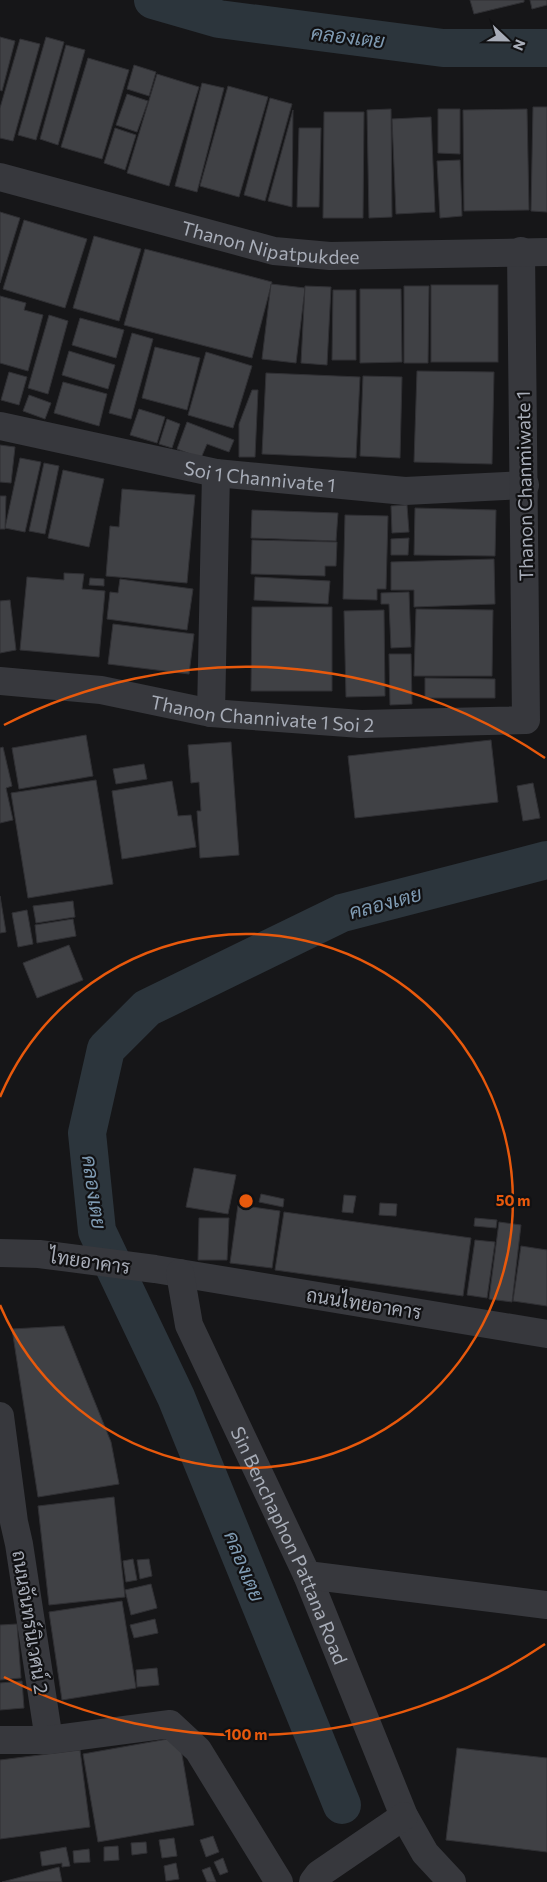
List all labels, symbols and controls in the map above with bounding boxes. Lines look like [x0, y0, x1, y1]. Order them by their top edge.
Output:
north arrow [482, 15, 532, 65]
water label: คลองเตย [310, 20, 387, 53]
text: N [510, 37, 529, 53]
street label: Thanon Nipatpukdee [179, 215, 360, 268]
street label: Thanon Chanmiwate 1 [511, 391, 537, 581]
street label: Soi 1 Channivate 1 [182, 455, 337, 496]
street label: Thanon Channivate 1 Soi 2 [149, 689, 374, 736]
water label: คลองเตย [346, 881, 425, 923]
water label: คลองเตย [78, 1154, 112, 1231]
text: 50 m [496, 1191, 530, 1209]
centre of rings [237, 1192, 255, 1210]
street label: ไทยอาคาร [46, 1244, 132, 1278]
street label: ถนนไทยอาคาร [305, 1283, 423, 1323]
street label: Sin Benchaphon Pattana Road [227, 1422, 353, 1667]
water label: คลองเตย [220, 1527, 270, 1605]
street label: ถนนจันทร์นิเวศน์ 2 [8, 1549, 54, 1695]
text: 100 m [225, 1725, 267, 1743]

